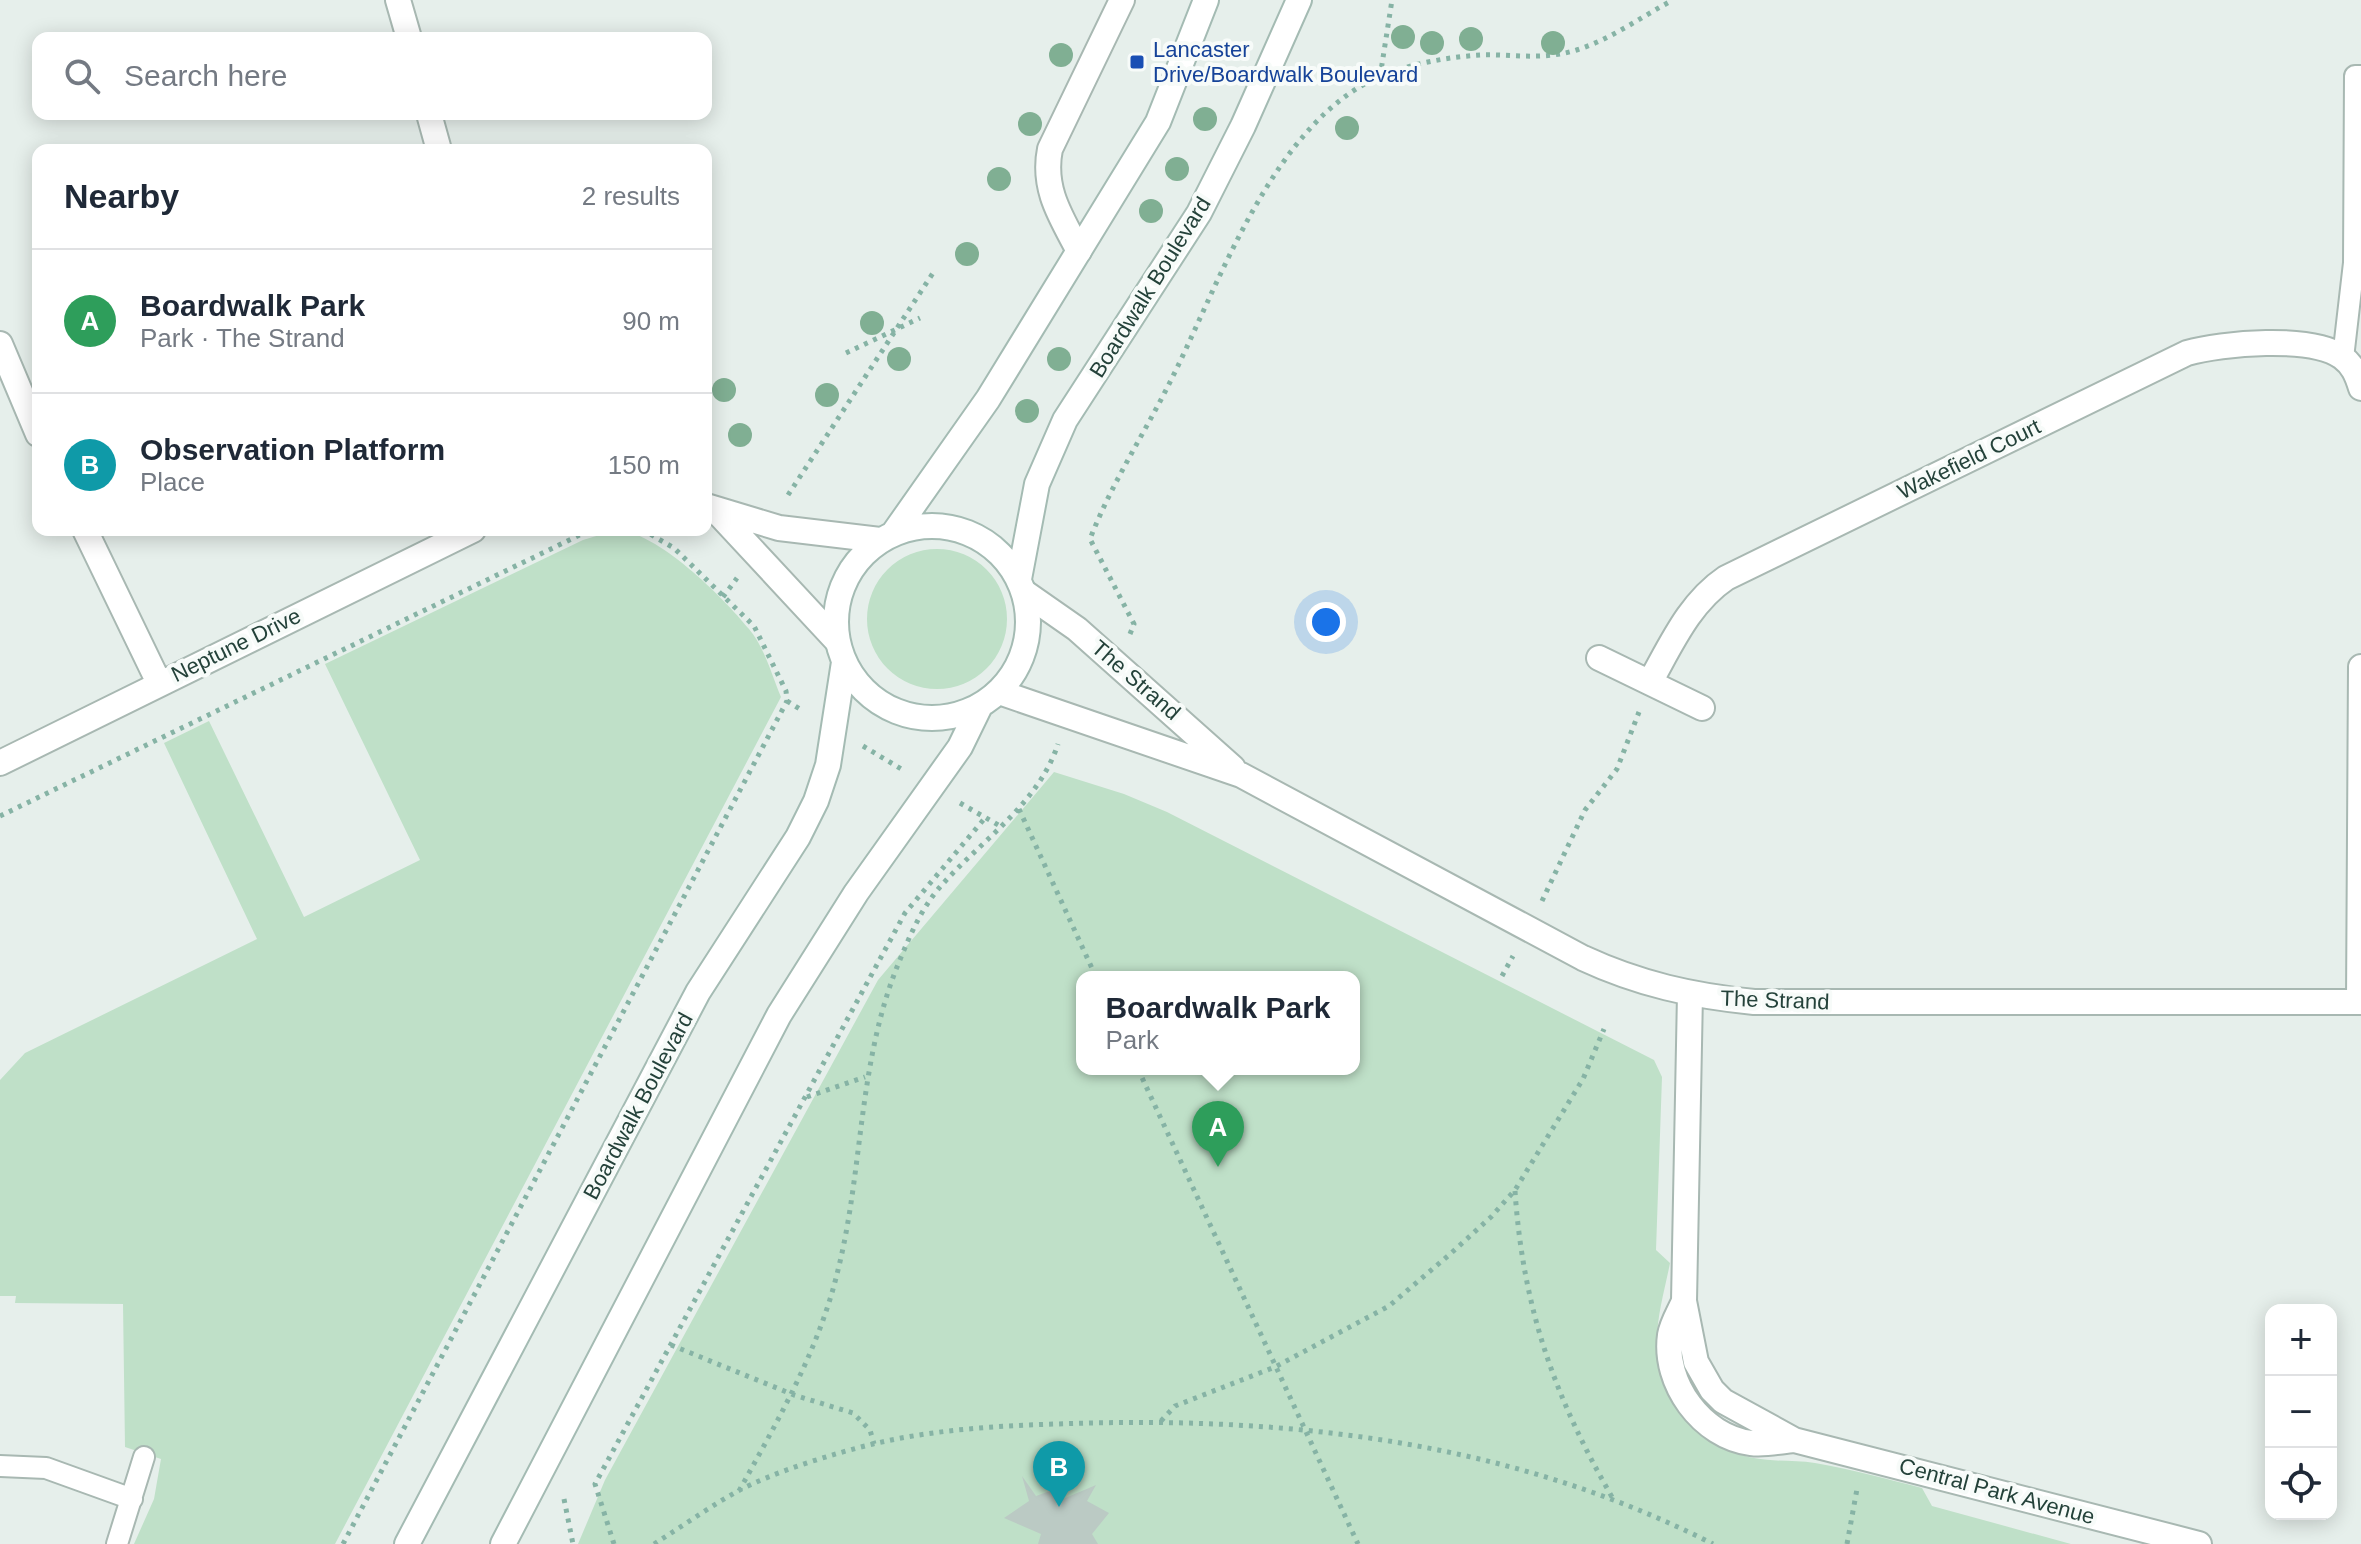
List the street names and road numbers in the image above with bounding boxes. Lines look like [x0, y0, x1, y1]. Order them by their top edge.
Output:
street label: Boardwalk Boulevard [1084, 192, 1216, 382]
street label: Wakefield Court [1894, 414, 2044, 504]
street label: Neptune Drive [167, 603, 305, 687]
street label: The Strand [1087, 635, 1185, 725]
street label: The Strand [1720, 986, 1830, 1014]
street label: Boardwalk Boulevard [578, 1008, 698, 1204]
street label: Central Park Avenue [1897, 1453, 2097, 1529]

